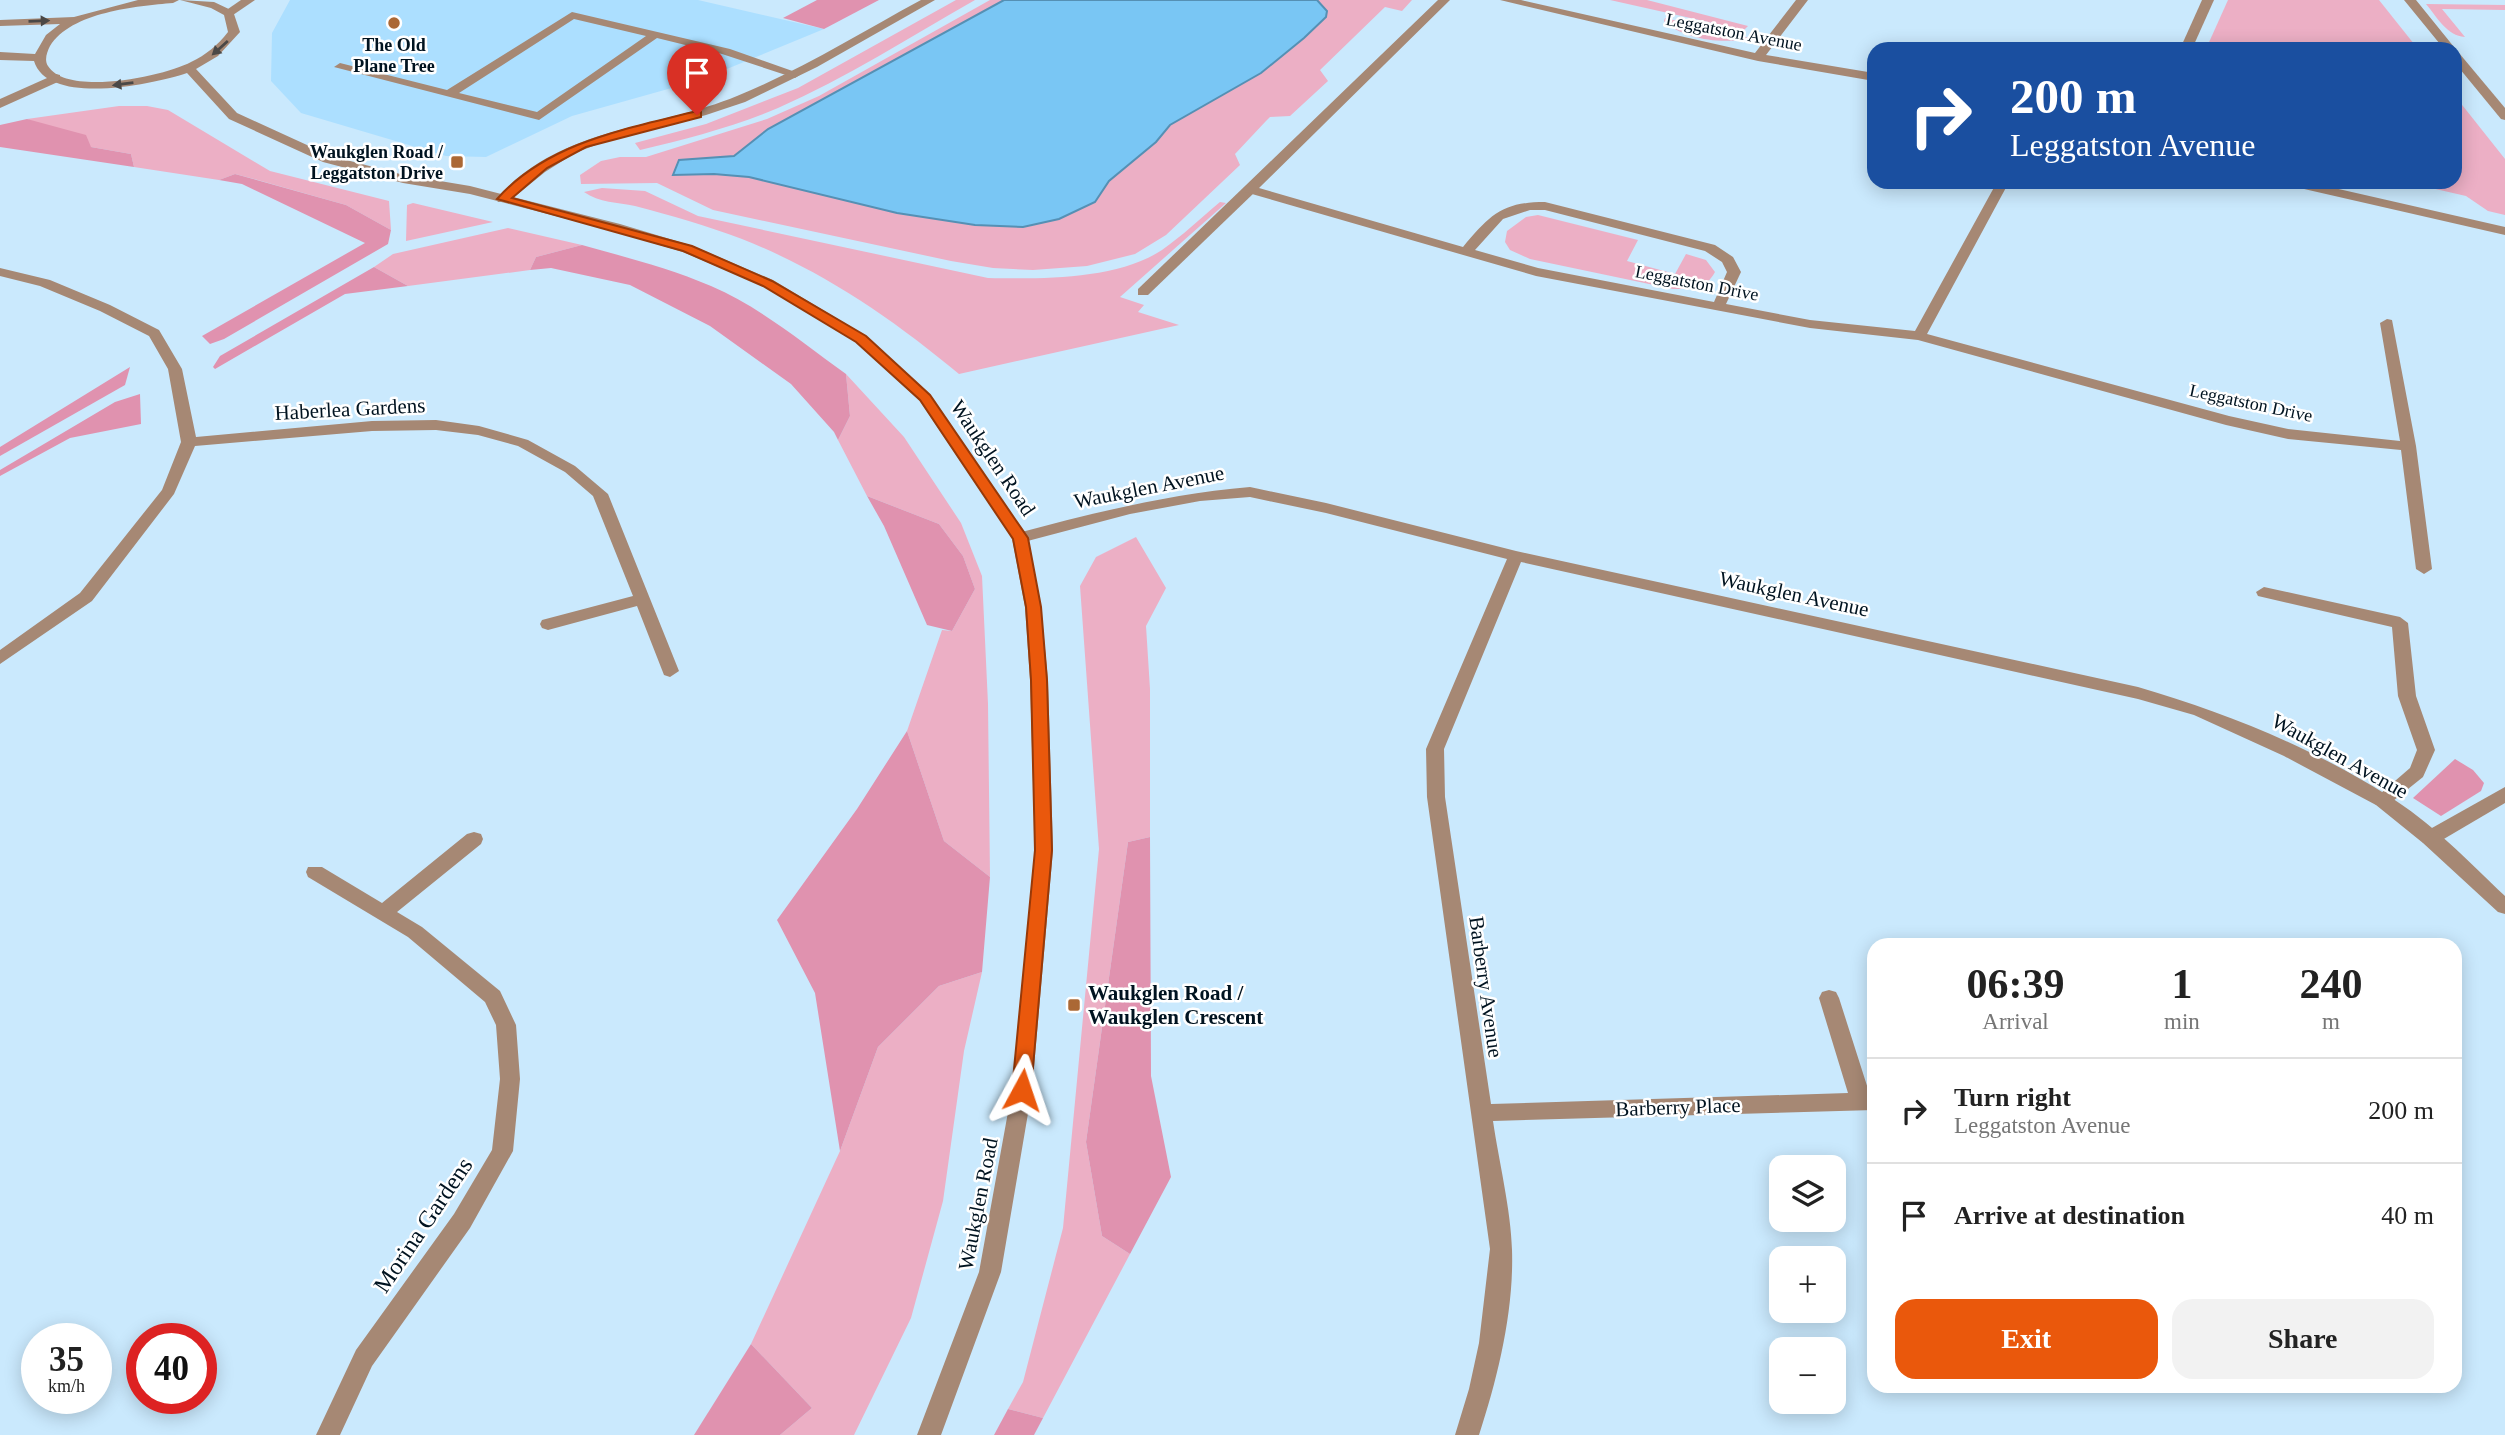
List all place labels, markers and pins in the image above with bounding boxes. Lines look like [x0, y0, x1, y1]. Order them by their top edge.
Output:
marker: The Old Plane Tree [386, 15, 402, 31]
place label: The Old Plane Tree [353, 35, 435, 76]
pin [667, 43, 727, 115]
place label: Waukglen Road / Leggatston Drive [310, 142, 444, 183]
marker: Waukglen Road / Leggatston Drive [449, 154, 465, 170]
place label: Waukglen Road / Waukglen Crescent [1088, 981, 1263, 1029]
marker: Waukglen Road / Waukglen Crescent [1066, 997, 1082, 1013]

